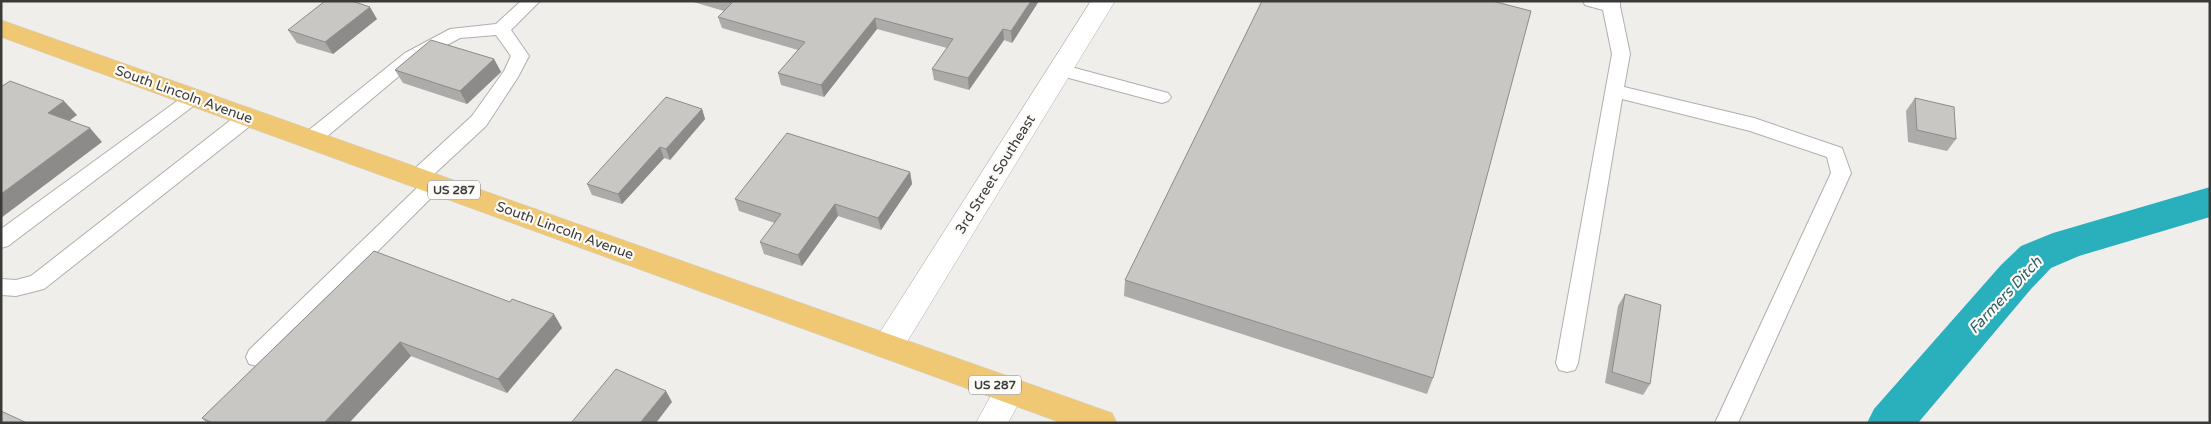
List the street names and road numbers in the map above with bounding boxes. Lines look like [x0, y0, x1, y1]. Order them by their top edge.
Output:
street label: South Lincoln Avenue [113, 62, 255, 127]
street label: 3rd Street Southeast [952, 111, 1039, 237]
road number: US 287 [428, 180, 480, 200]
street label: South Lincoln Avenue [494, 198, 636, 263]
road number: US 287 [969, 376, 1021, 394]

